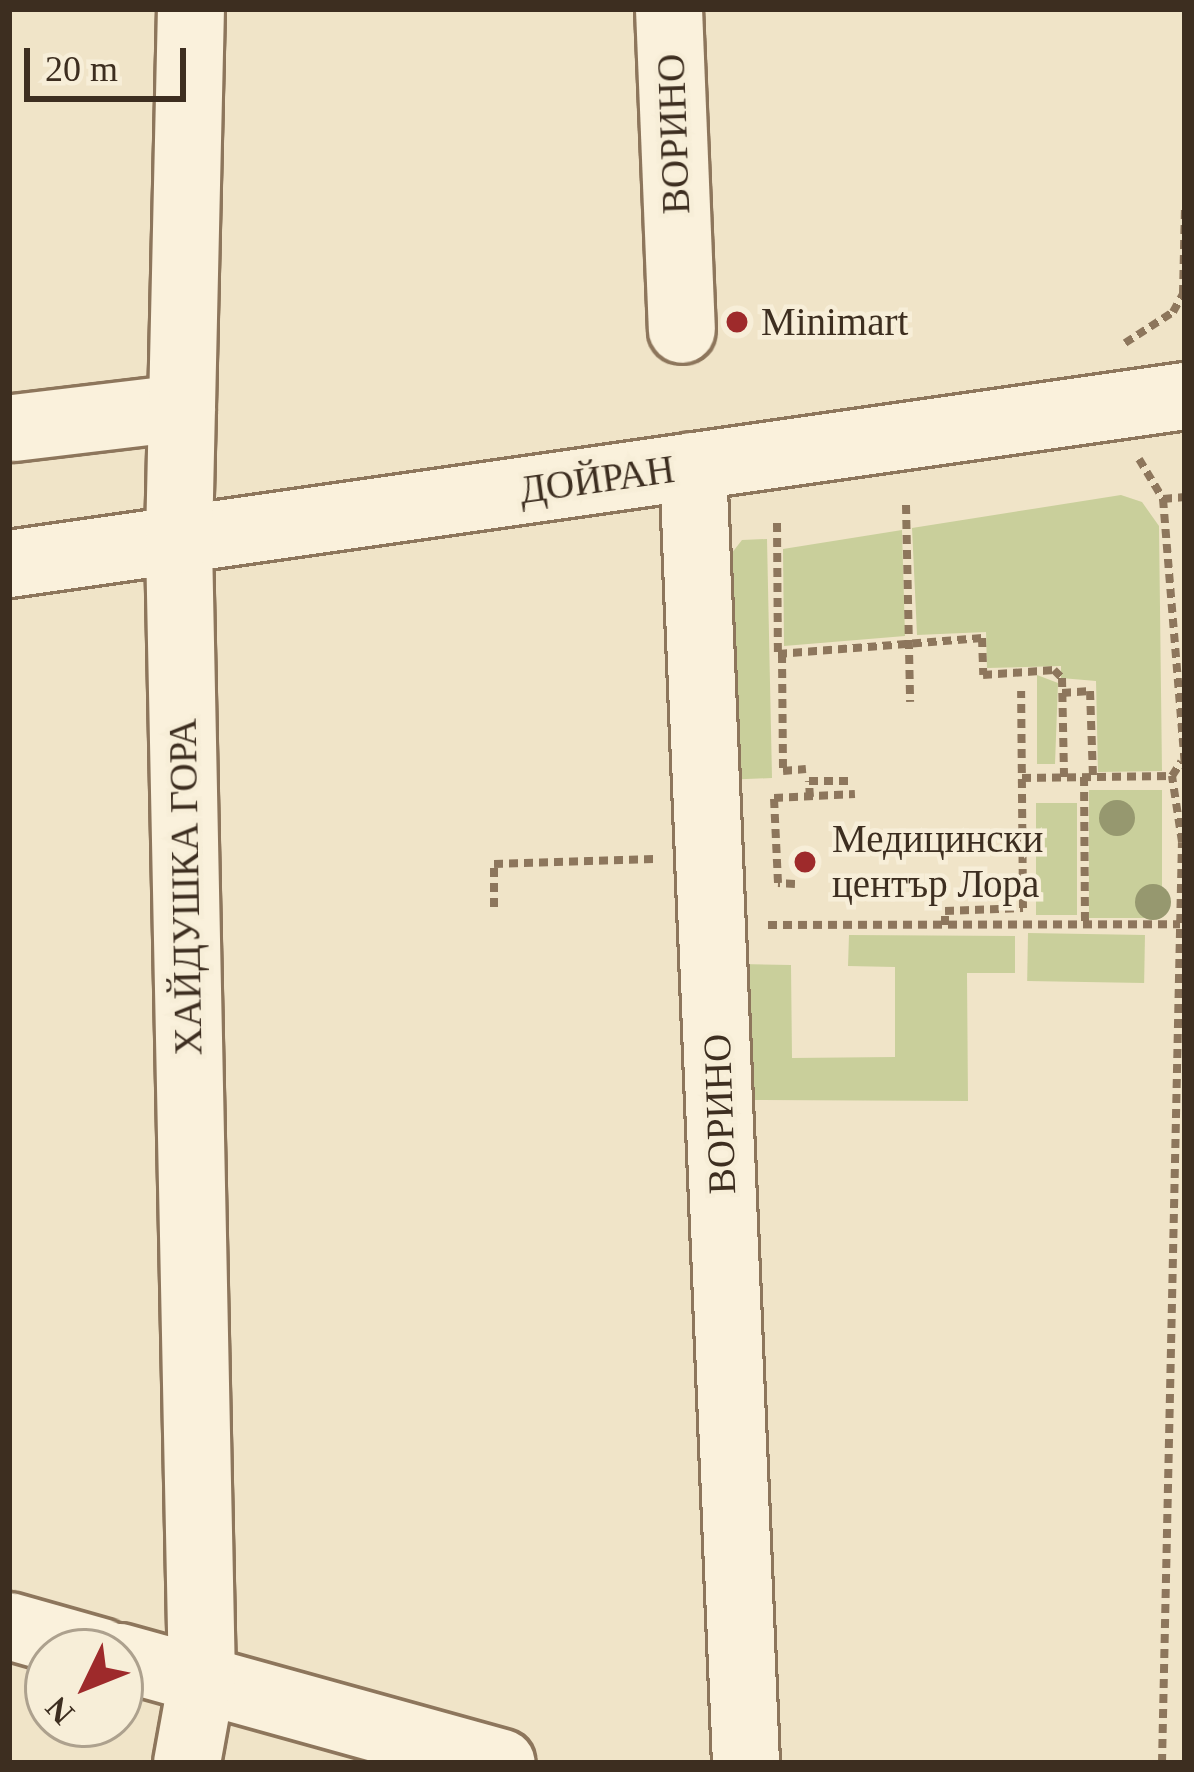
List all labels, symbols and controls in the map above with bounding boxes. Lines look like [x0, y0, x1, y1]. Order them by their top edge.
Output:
scale bar [30, 24, 192, 98]
text: 20 m [45, 49, 118, 89]
street label: ВОРИНО [648, 53, 700, 215]
place label: Minimart [761, 299, 908, 345]
marker: Minimart [724, 309, 750, 335]
street label: ДОЙРАН [517, 446, 677, 514]
street label: ХАЙДУШКА ГОРА [160, 718, 212, 1056]
place label: Медицински център Лора [832, 817, 1043, 908]
marker: Медицински център Лора [789, 846, 821, 878]
street label: ВОРИНО [694, 1033, 746, 1195]
north arrow [24, 1628, 144, 1748]
text: N [39, 1690, 81, 1732]

